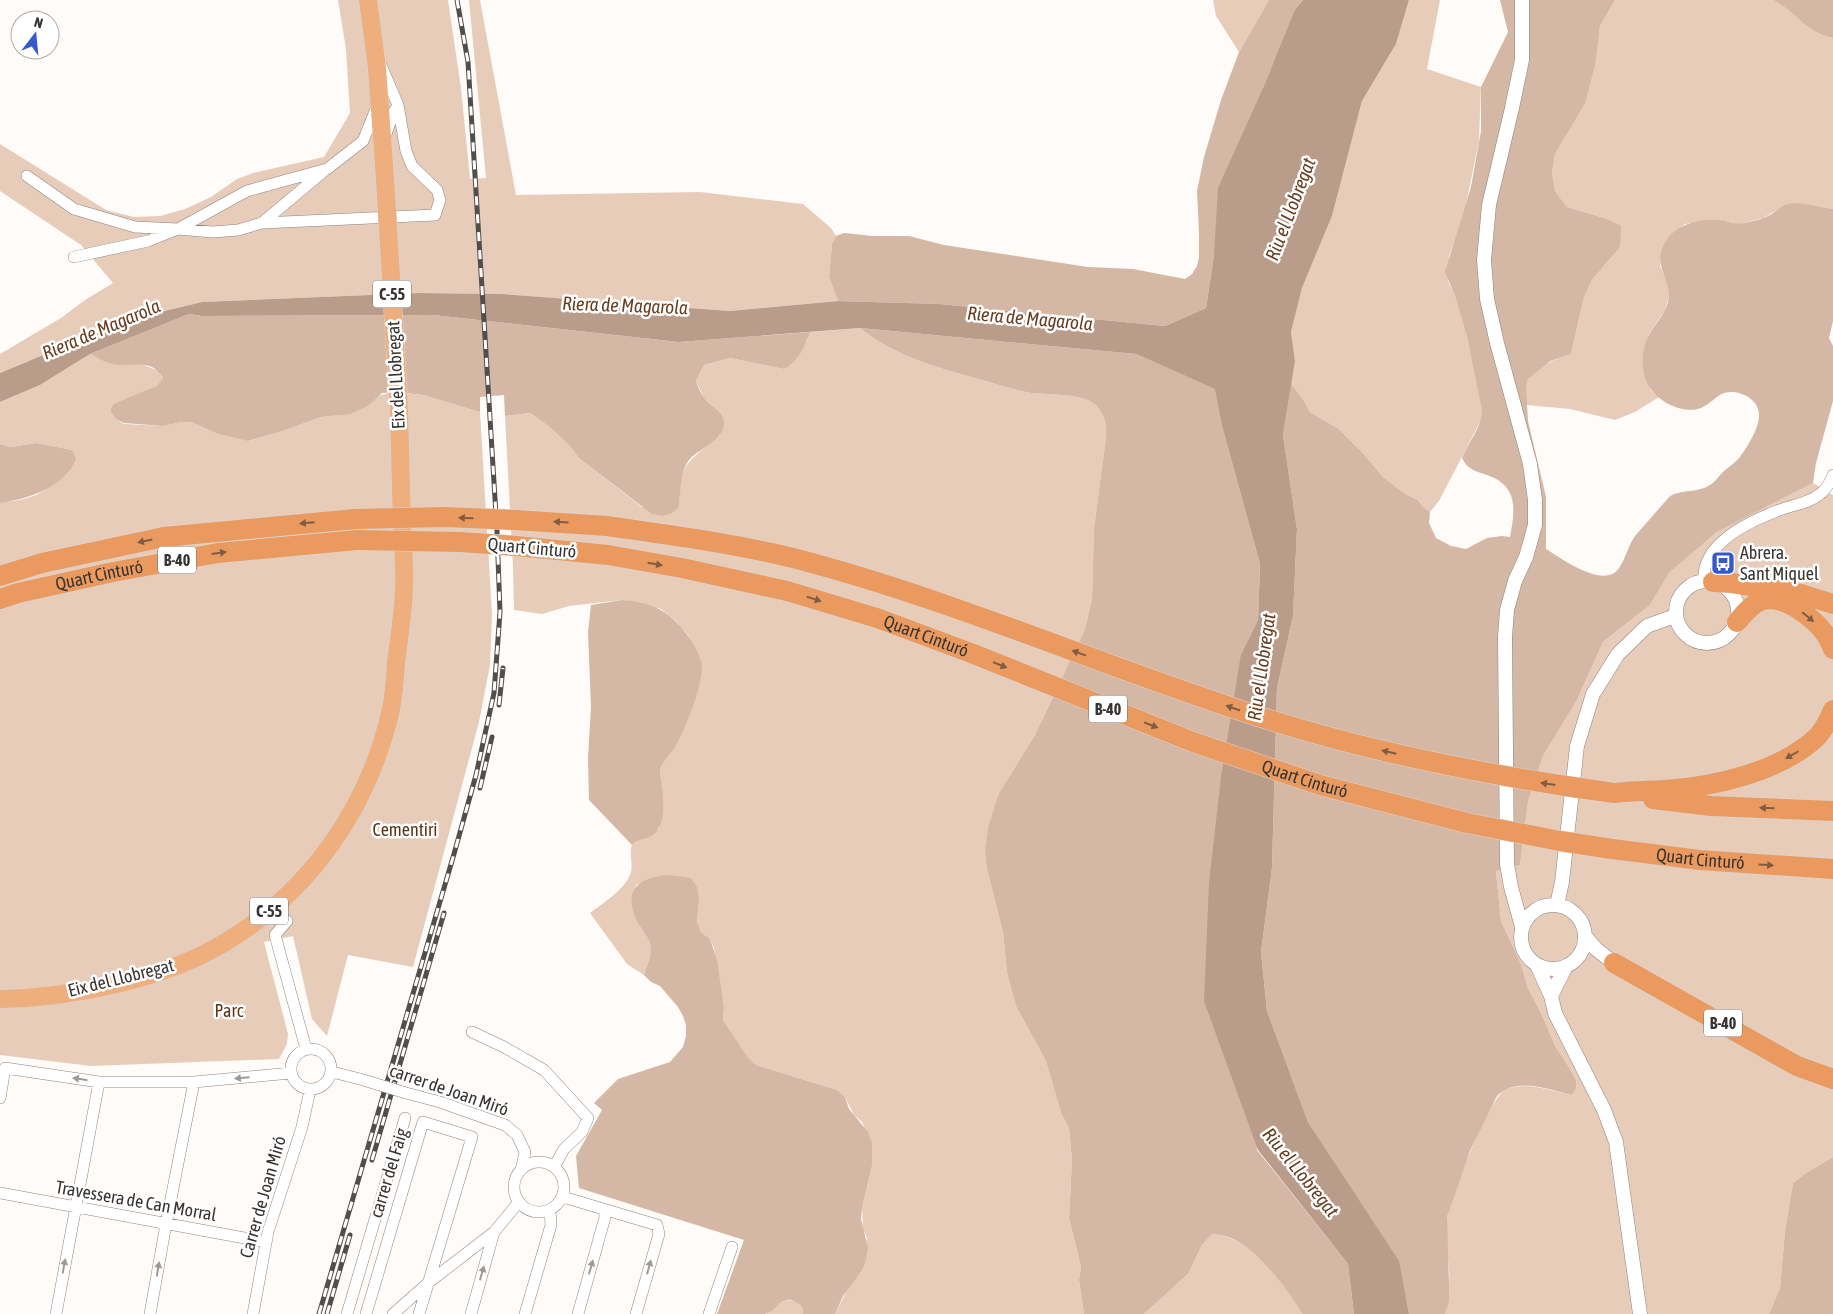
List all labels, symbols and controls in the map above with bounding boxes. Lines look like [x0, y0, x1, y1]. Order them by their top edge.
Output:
north arrow [10, 10, 60, 60]
text: N [32, 14, 45, 31]
water label: Riu el Llobregat [1260, 154, 1320, 263]
road number: C-55 [373, 280, 411, 308]
water label: Riera de Magarola [562, 292, 688, 318]
water label: Riera de Magarola [39, 294, 163, 364]
water label: Riera de Magarola [966, 302, 1094, 334]
street label: Eix del Llobregat [382, 320, 409, 430]
one-way arrow [458, 514, 474, 522]
one-way arrow [553, 518, 569, 526]
one-way arrow [298, 519, 314, 527]
street label: Quart Cinturó [487, 533, 577, 562]
one-way arrow [138, 537, 153, 545]
place label: Abrera. Sant Miquel [1740, 542, 1819, 584]
road number: B-40 [158, 546, 196, 574]
one-way arrow [211, 549, 227, 557]
bus stop icon: Abrera. Sant Miquel [1710, 550, 1736, 576]
street label: Quart Cinturó [53, 556, 145, 594]
one-way arrow [648, 560, 664, 568]
one-way arrow [807, 596, 822, 604]
street label: Quart Cinturó [881, 610, 972, 661]
water label: Riu el Llobregat [1243, 611, 1279, 722]
one-way arrow [1801, 611, 1814, 622]
one-way arrow [1072, 649, 1087, 657]
one-way arrow [993, 661, 1008, 669]
road number: B-40 [1089, 696, 1127, 722]
one-way arrow [1225, 703, 1240, 711]
one-way arrow [1144, 722, 1158, 730]
one-way arrow [1381, 748, 1396, 756]
one-way arrow [1785, 750, 1798, 759]
street label: Quart Cinturó [1259, 755, 1350, 802]
one-way arrow [1540, 780, 1556, 788]
one-way arrow [1759, 804, 1775, 812]
park label: Cementiri [373, 819, 437, 840]
street label: Quart Cinturó [1655, 844, 1745, 873]
one-way arrow [1758, 861, 1774, 869]
road number: C-55 [250, 898, 288, 924]
street label: Eix del Llobregat [66, 954, 176, 1001]
park label: Parc [215, 1000, 244, 1021]
road number: B-40 [1704, 1010, 1742, 1036]
street label: carrer de Joan Miró [387, 1059, 511, 1120]
one-way arrow [234, 1074, 250, 1082]
one-way arrow [72, 1075, 88, 1083]
water label: Riu el Llobregat [1258, 1123, 1344, 1221]
street label: carrer del Faig [365, 1125, 412, 1220]
street label: Carrer de Joan Miró [235, 1133, 290, 1260]
street label: Travessera de Can Morral [54, 1176, 218, 1225]
one-way arrow [61, 1258, 69, 1274]
one-way arrow [587, 1259, 595, 1275]
one-way arrow [646, 1259, 654, 1274]
one-way arrow [154, 1261, 162, 1277]
one-way arrow [479, 1265, 487, 1280]

